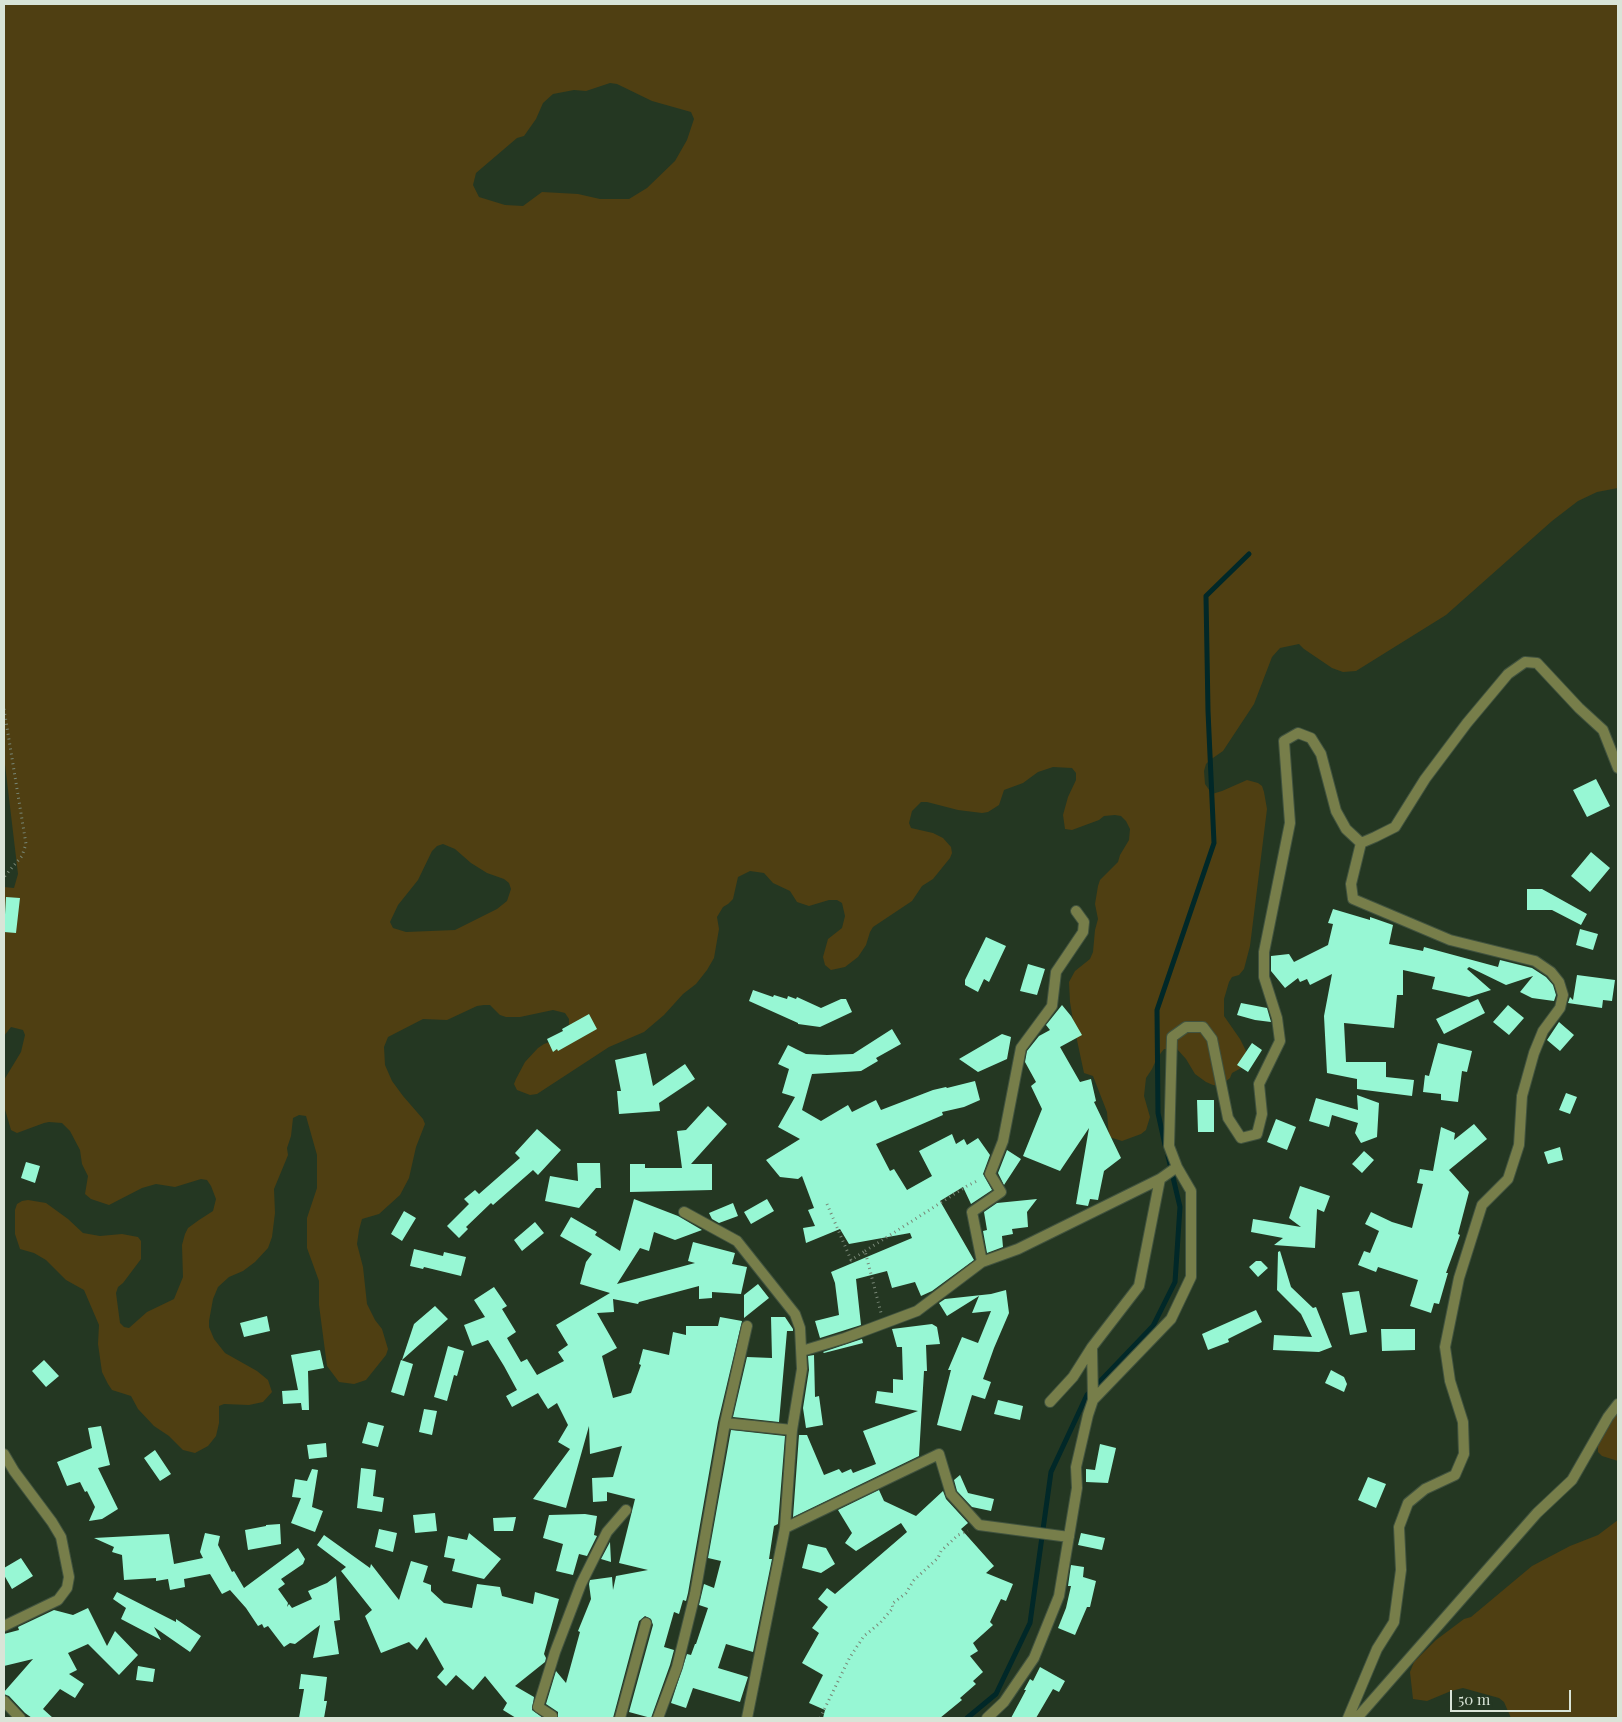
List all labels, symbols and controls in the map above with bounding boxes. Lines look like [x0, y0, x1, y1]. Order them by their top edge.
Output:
scale bar [1452, 1680, 1573, 1712]
text: 50 m [1458, 1689, 1490, 1709]

